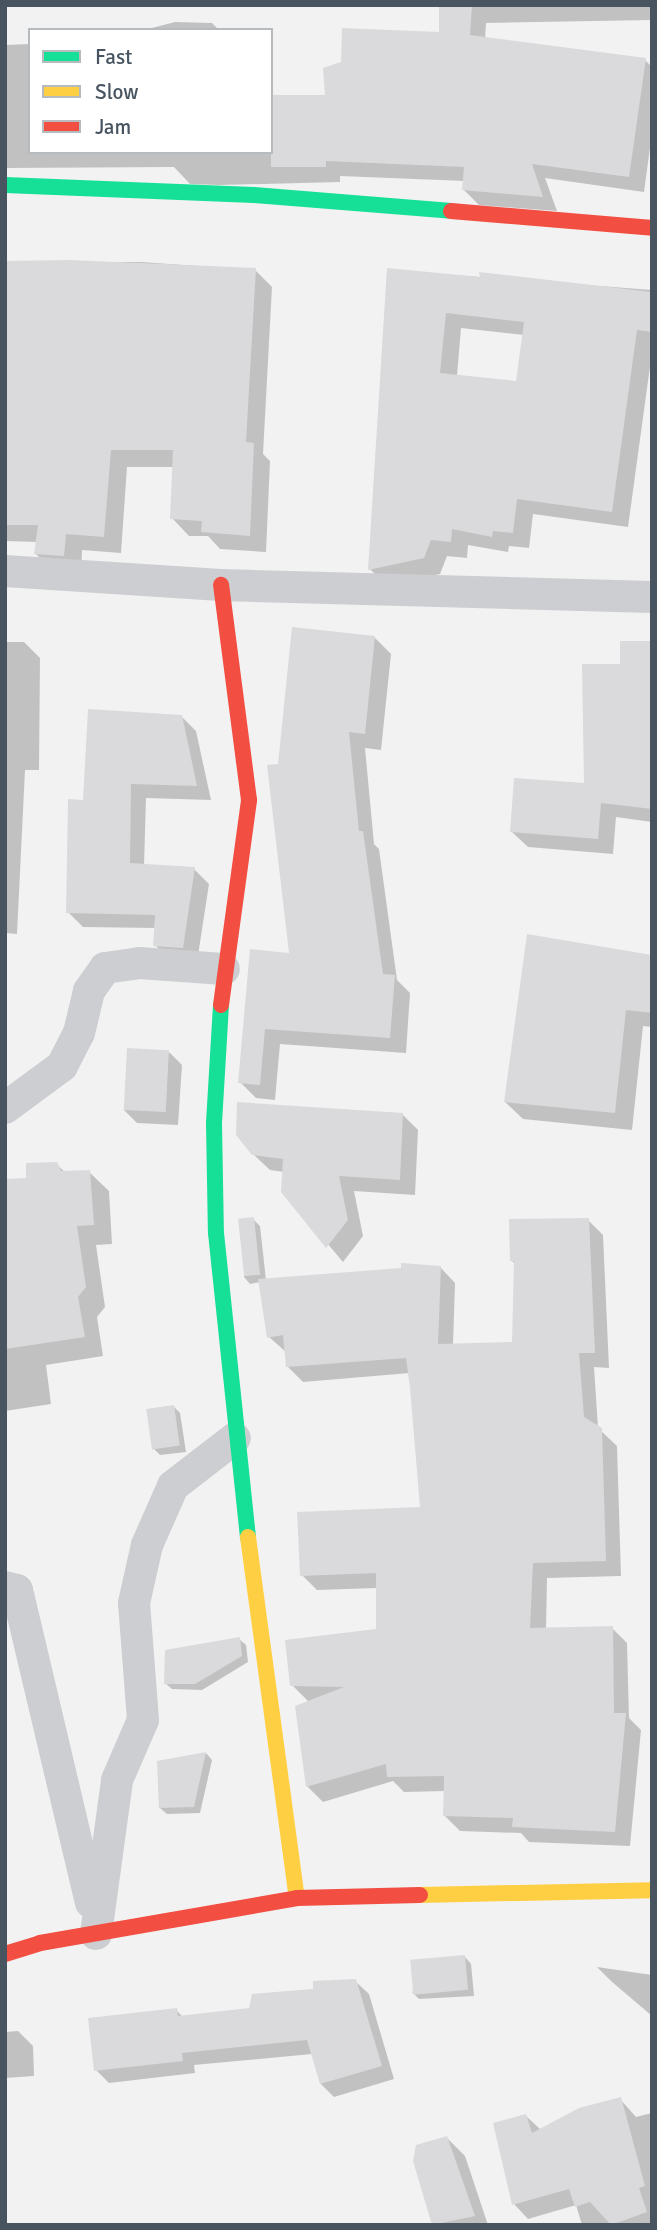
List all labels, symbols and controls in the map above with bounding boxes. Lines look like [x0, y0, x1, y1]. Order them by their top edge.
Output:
legend [28, 28, 273, 154]
text: Fast [95, 44, 132, 70]
text: Slow [95, 79, 139, 105]
text: Jam [95, 114, 131, 140]

